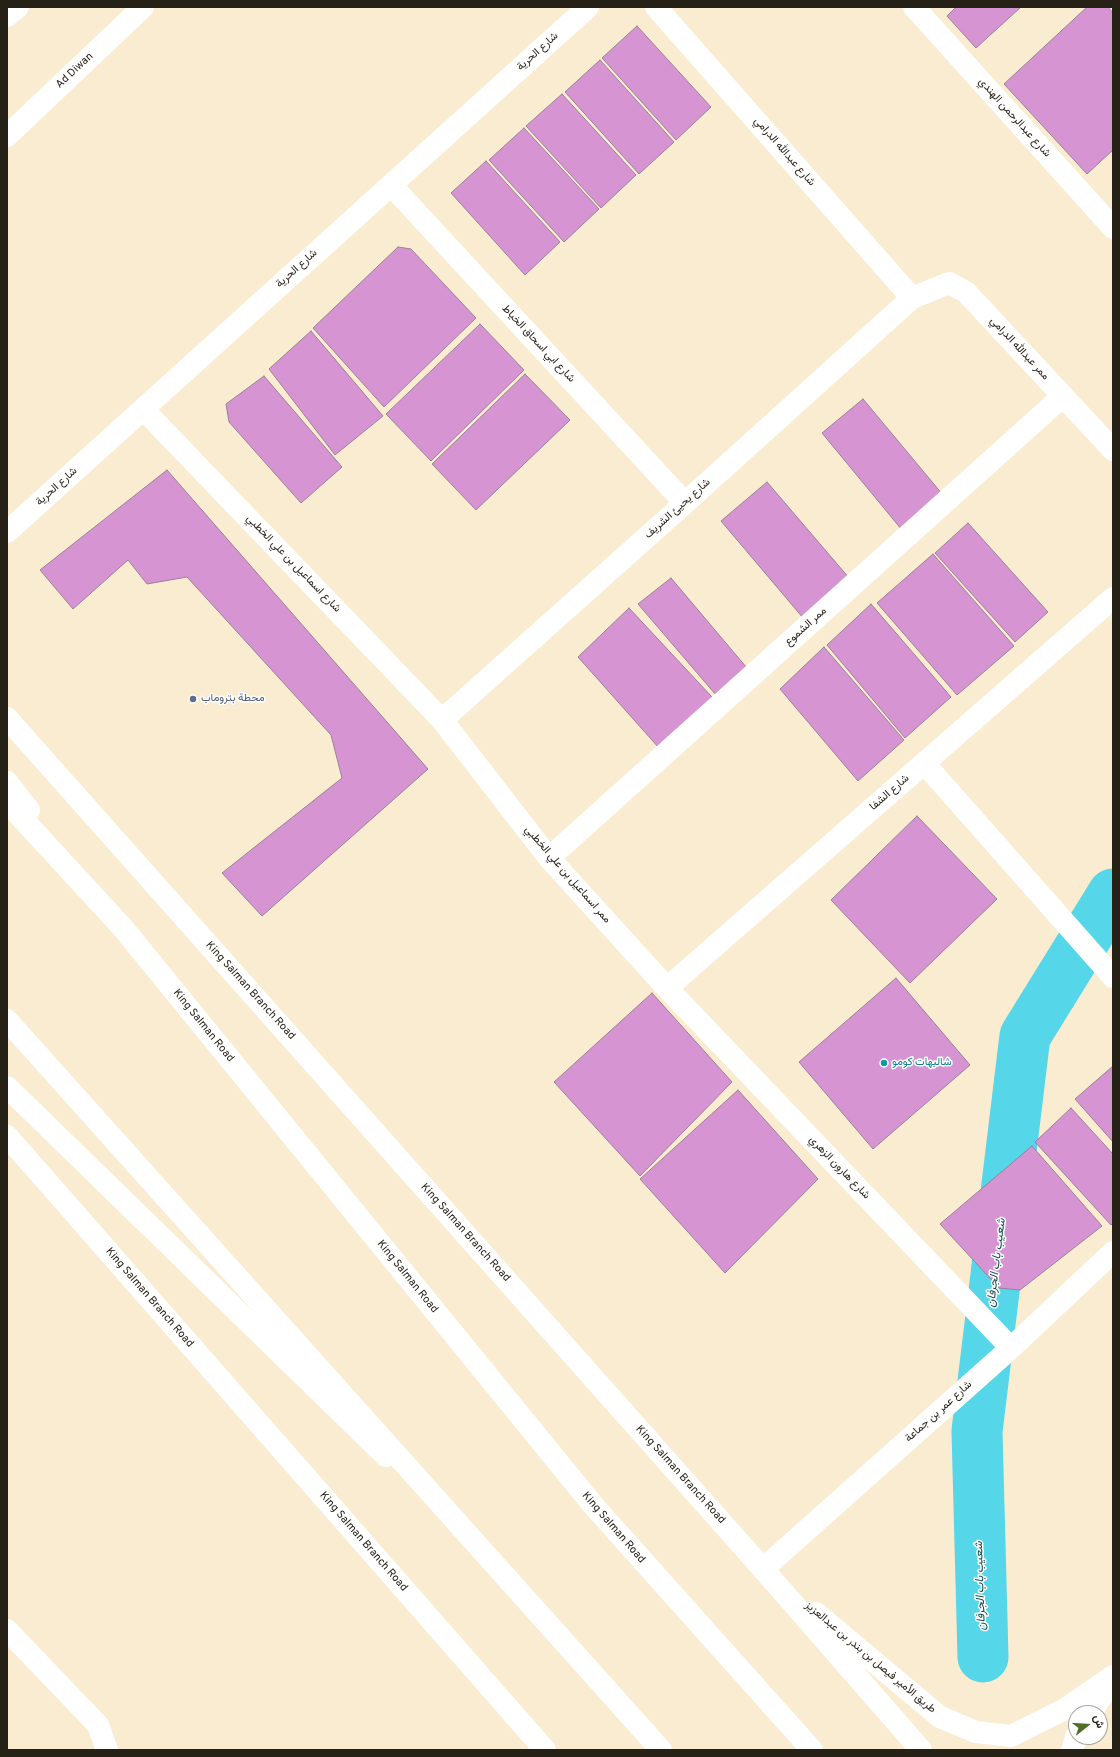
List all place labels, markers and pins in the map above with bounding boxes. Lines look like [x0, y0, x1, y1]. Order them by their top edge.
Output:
place label: محطة بتروماب [201, 692, 265, 706]
marker: محطة بتروماب [188, 694, 198, 704]
place label: شالبهات كومو [892, 1056, 952, 1070]
marker: شالبهات كومو [879, 1058, 889, 1068]

